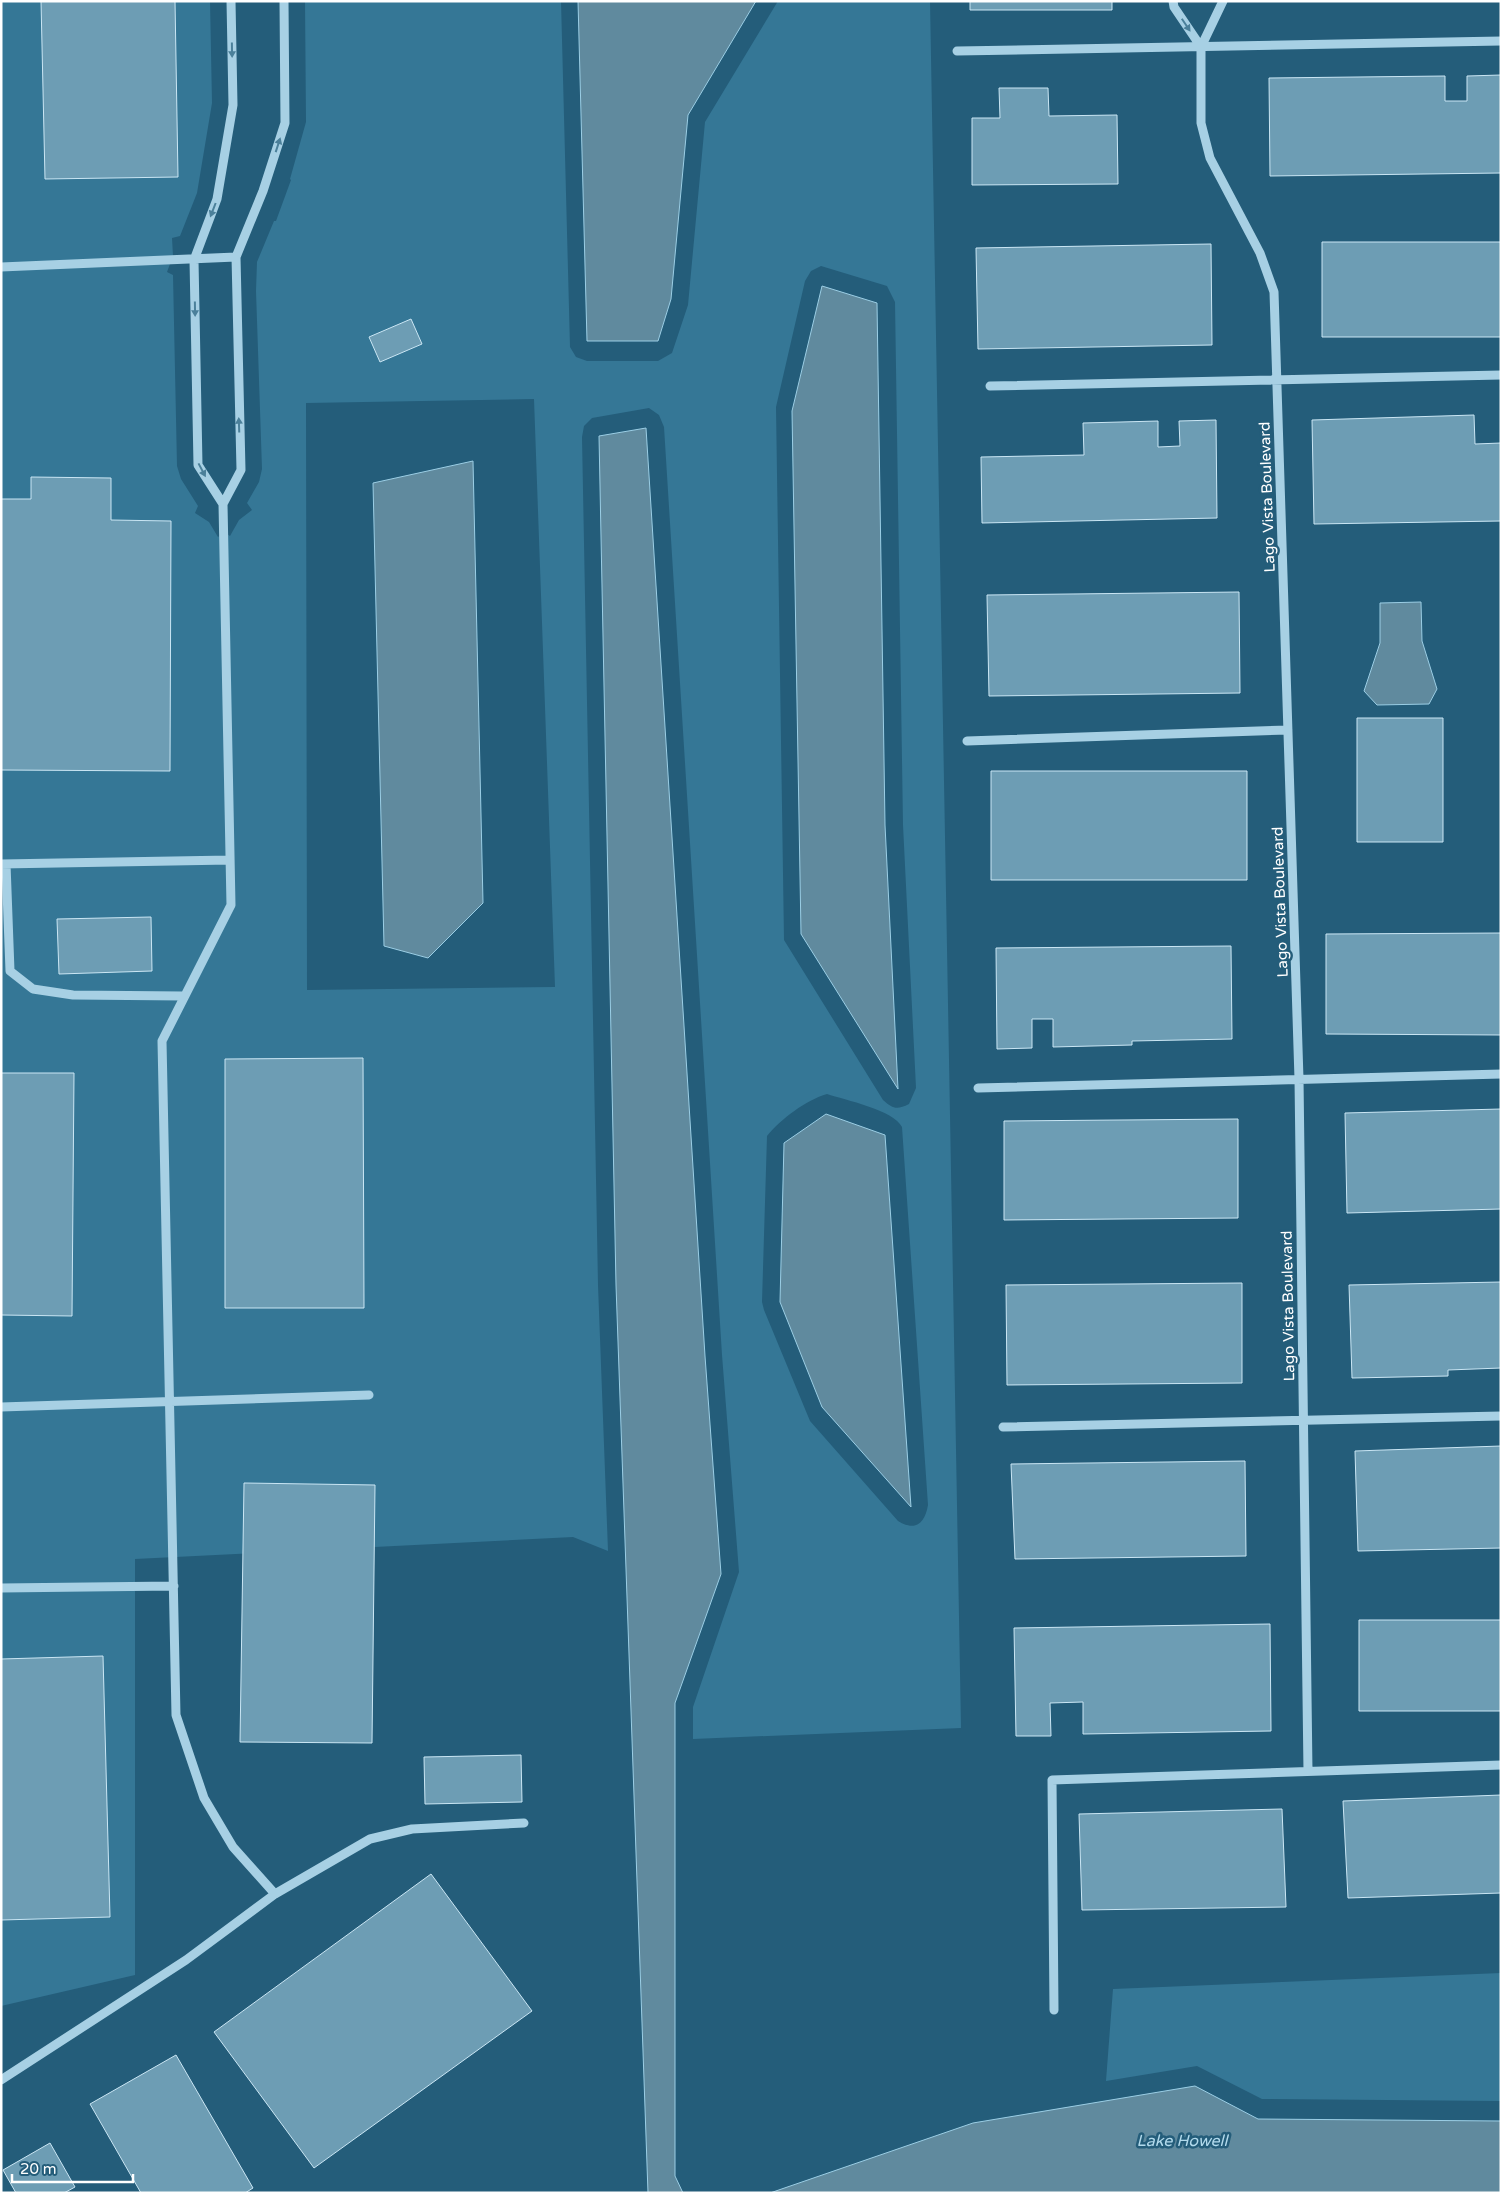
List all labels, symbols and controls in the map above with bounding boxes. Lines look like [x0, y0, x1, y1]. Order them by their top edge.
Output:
one-way arrow [1181, 18, 1191, 31]
one-way arrow [228, 42, 236, 58]
one-way arrow [275, 137, 283, 152]
one-way arrow [209, 203, 216, 218]
one-way arrow [191, 301, 199, 317]
one-way arrow [235, 417, 243, 433]
street label: Lago Vista Boulevard [1255, 421, 1279, 573]
one-way arrow [197, 463, 206, 476]
street label: Lago Vista Boulevard [1268, 826, 1292, 978]
street label: Lago Vista Boulevard [1278, 1230, 1298, 1382]
water label: Lake Howell [1136, 2131, 1230, 2151]
scale bar [12, 2152, 134, 2184]
text: 20 m [20, 2160, 57, 2178]

